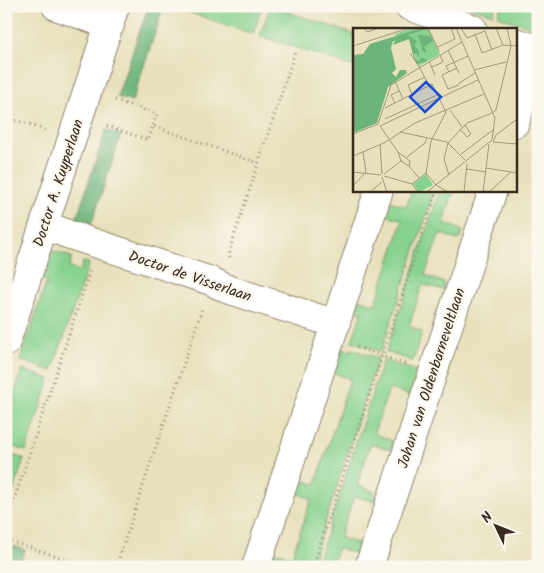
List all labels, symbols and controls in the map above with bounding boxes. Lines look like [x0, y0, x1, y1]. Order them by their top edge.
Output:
inset map [353, 28, 516, 191]
street label: Doctor A. Kuyperlaan [27, 116, 91, 250]
street label: Doctor de Visserlaan [125, 245, 254, 309]
street label: Johan van Oldenbarneveltlaan [391, 285, 472, 472]
north arrow [472, 500, 522, 550]
text: N [476, 507, 498, 529]

